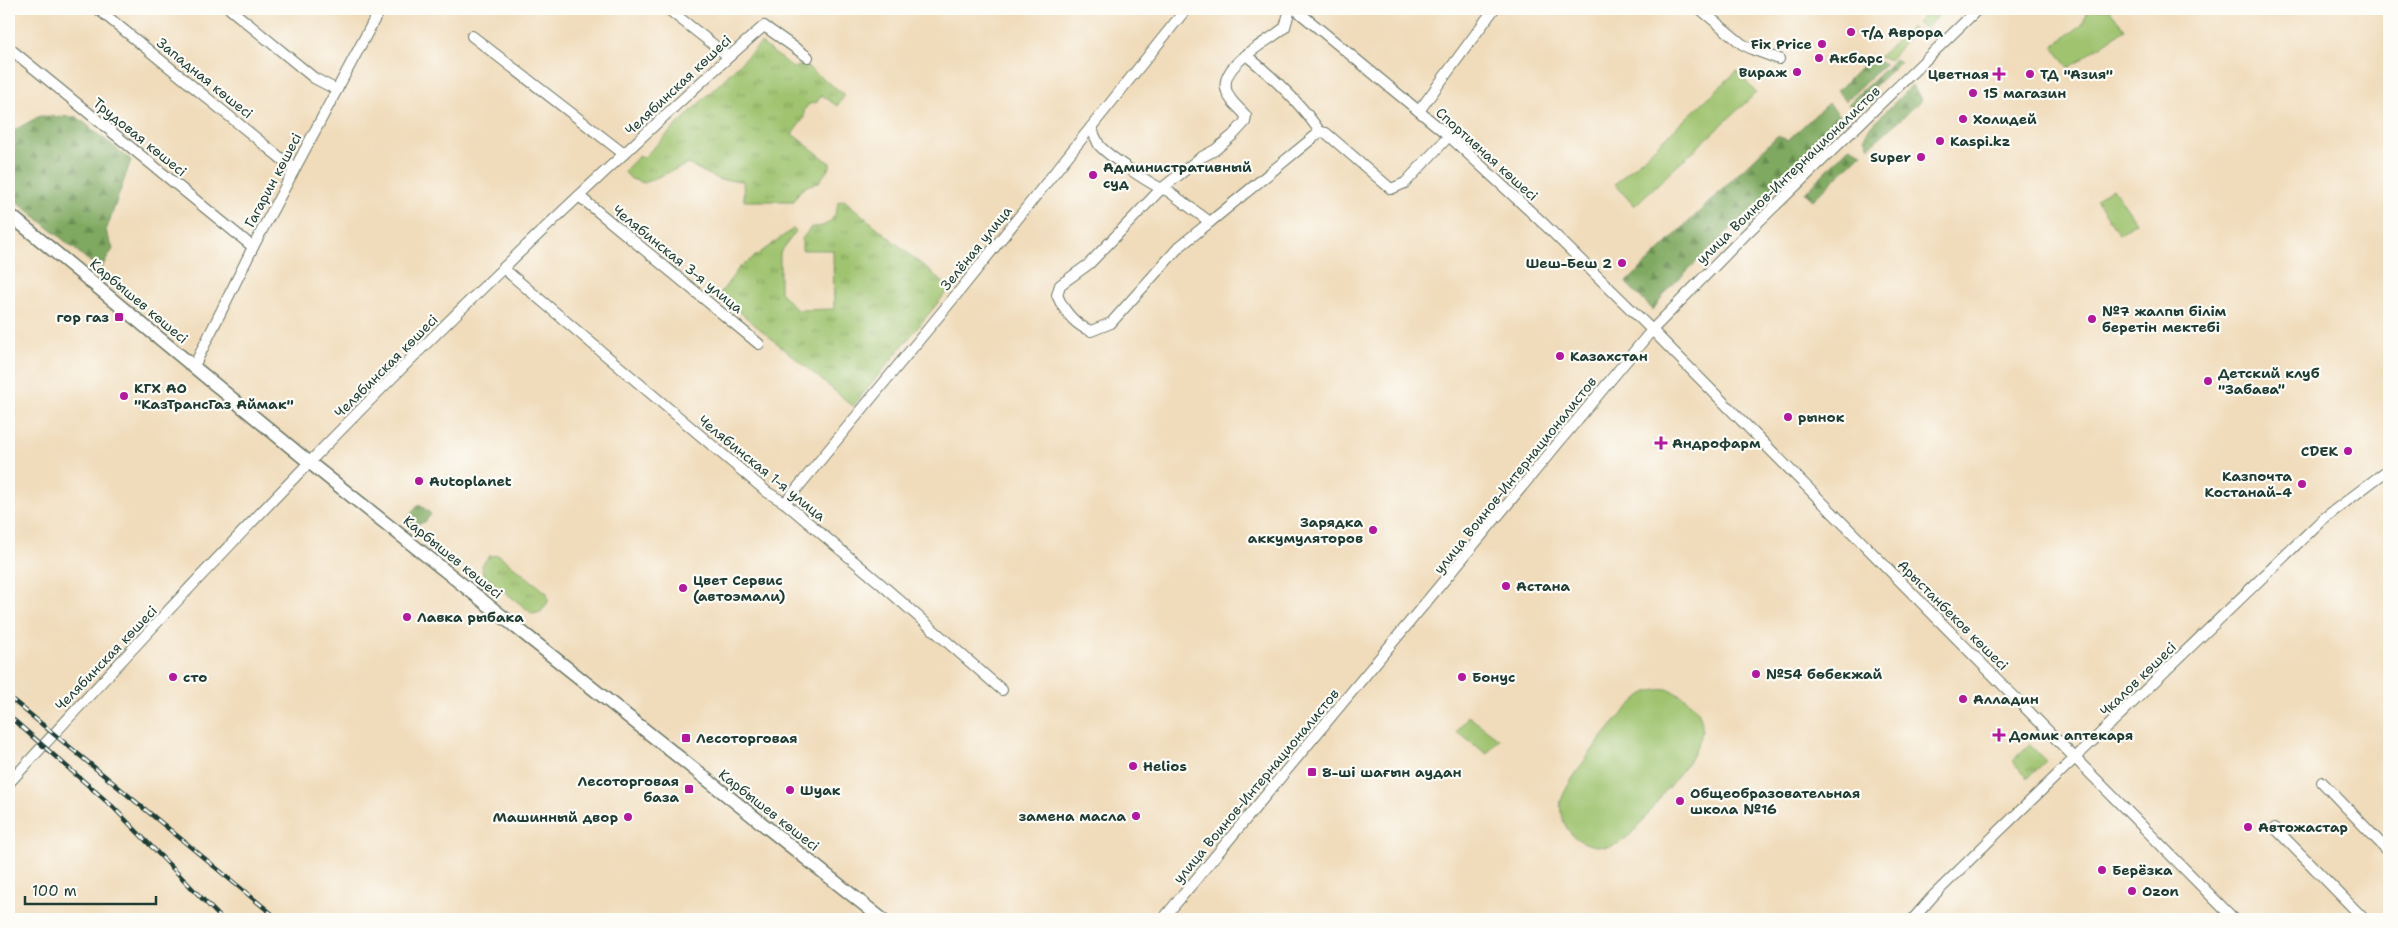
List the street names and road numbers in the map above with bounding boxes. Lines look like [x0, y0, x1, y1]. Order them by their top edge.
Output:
street label: Челябинская көшесі [621, 31, 735, 139]
street label: Западная көшесі [153, 34, 257, 122]
street label: улица Воинов-Интернационалистов [1692, 82, 1884, 268]
street label: Трудовая көшесі [90, 94, 190, 180]
street label: Спортивная көшесі [1432, 103, 1542, 205]
street label: Гагарин көшесі [241, 130, 305, 230]
street label: Челябинская 3-я улица [609, 201, 747, 317]
street label: Зелёная улица [936, 202, 1016, 294]
street label: Карбышев көшесі [86, 255, 192, 347]
street label: Челябинская көшесі [330, 310, 442, 422]
street label: улица Воинов-Интернационалистов [1430, 373, 1600, 577]
street label: Челябинская 1-я улица [695, 411, 829, 525]
street label: Карбышев көшесі [400, 511, 506, 603]
street label: Арыстанбеков көшесі [1894, 556, 2012, 674]
street label: Челябинская көшесі [51, 602, 161, 714]
street label: Чкалов көшесі [2096, 638, 2180, 720]
street label: улица Воинов-Интернационалистов [1169, 685, 1343, 887]
street label: Карбышев көшесі [715, 765, 823, 855]

